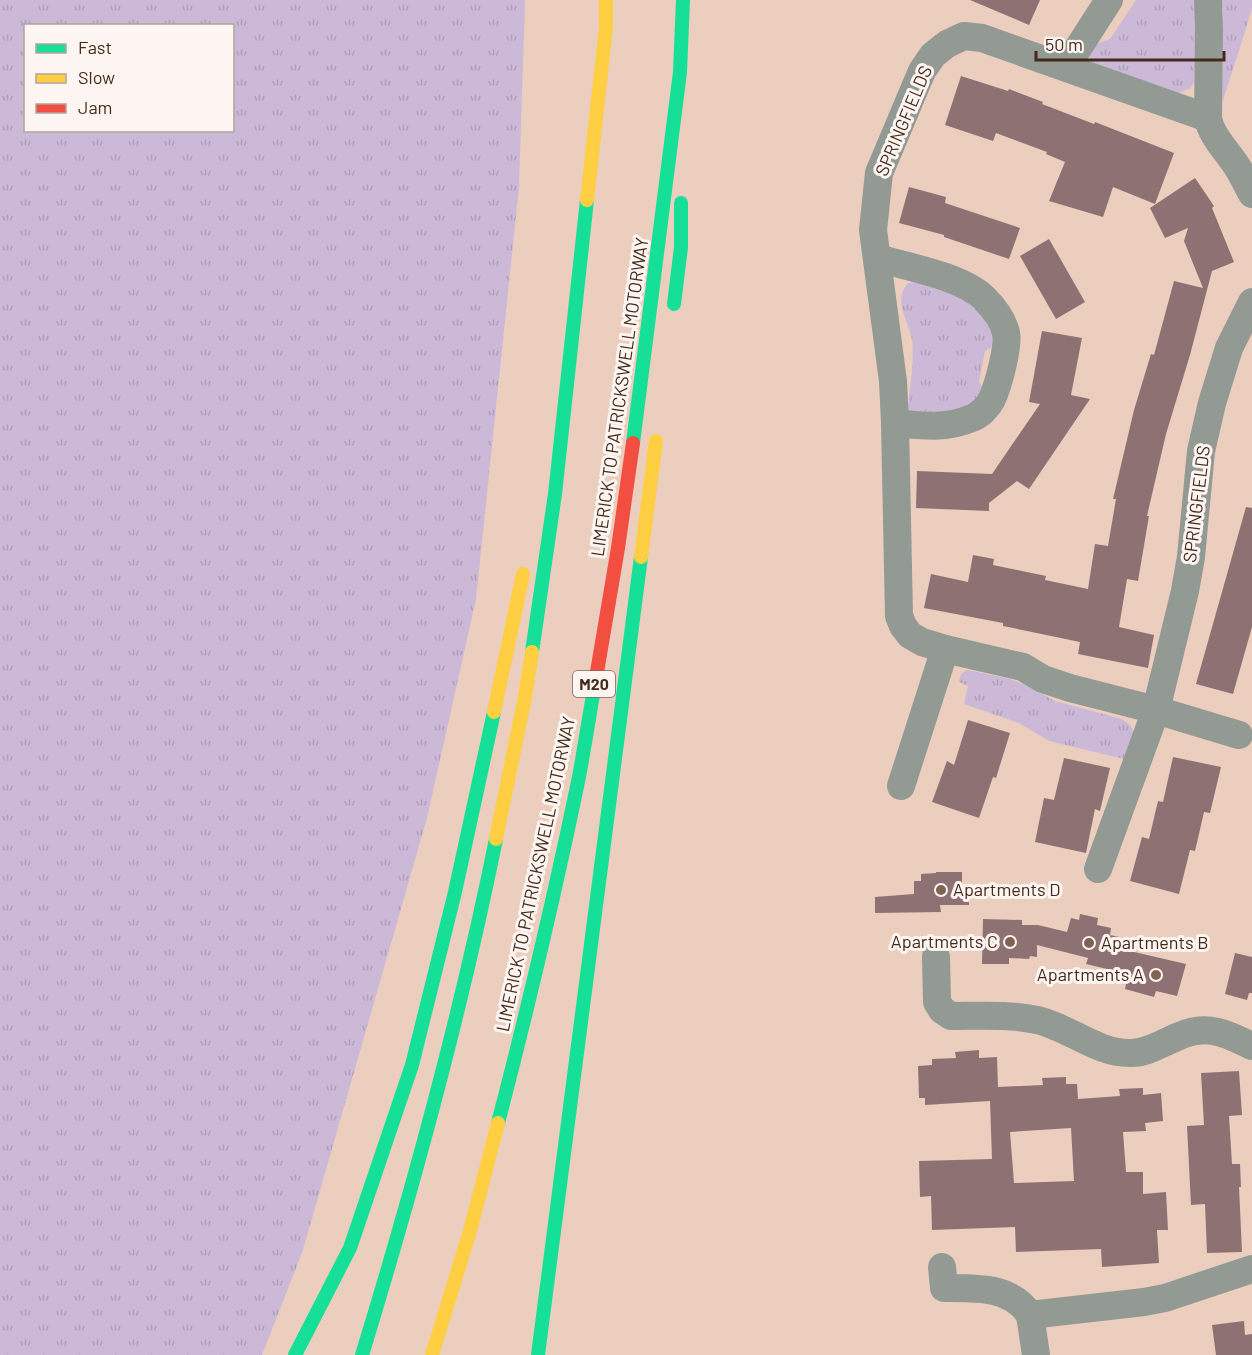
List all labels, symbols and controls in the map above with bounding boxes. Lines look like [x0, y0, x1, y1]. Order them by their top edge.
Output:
legend [24, 24, 234, 132]
scale bar [1036, 24, 1224, 62]
text: 50 m [1045, 33, 1083, 55]
text: Fast [78, 36, 112, 58]
street label: SPRINGFIELDS [870, 62, 936, 179]
text: Slow [78, 66, 115, 88]
text: Jam [78, 96, 112, 118]
street label: LIMERICK TO PATRICKSWELL MOTORWAY [586, 236, 652, 558]
street label: SPRINGFIELDS [1178, 444, 1214, 564]
road number: M20 [573, 671, 615, 697]
street label: LIMERICK TO PATRICKSWELL MOTORWAY [491, 714, 579, 1033]
place label: Apartments D [953, 878, 1060, 900]
marker: Apartments D [934, 883, 948, 897]
place label: Apartments C [891, 930, 998, 952]
place label: Apartments B [1101, 931, 1209, 953]
marker: Apartments C [1003, 935, 1017, 949]
marker: Apartments B [1082, 936, 1096, 950]
place label: Apartments A [1037, 963, 1144, 985]
marker: Apartments A [1149, 968, 1163, 982]

